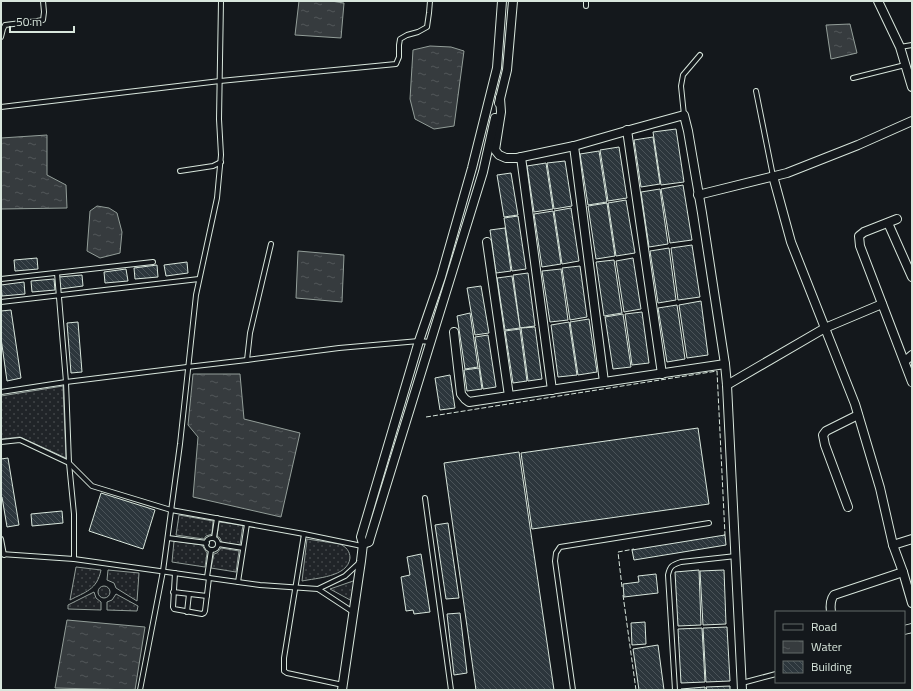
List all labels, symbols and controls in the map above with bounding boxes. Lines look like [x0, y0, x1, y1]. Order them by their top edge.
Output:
scale bar [10, 8, 74, 34]
text: 50 m [16, 12, 42, 31]
legend [775, 611, 905, 683]
text: Road [811, 617, 837, 636]
text: Water [811, 637, 842, 656]
text: Building [811, 657, 852, 676]

